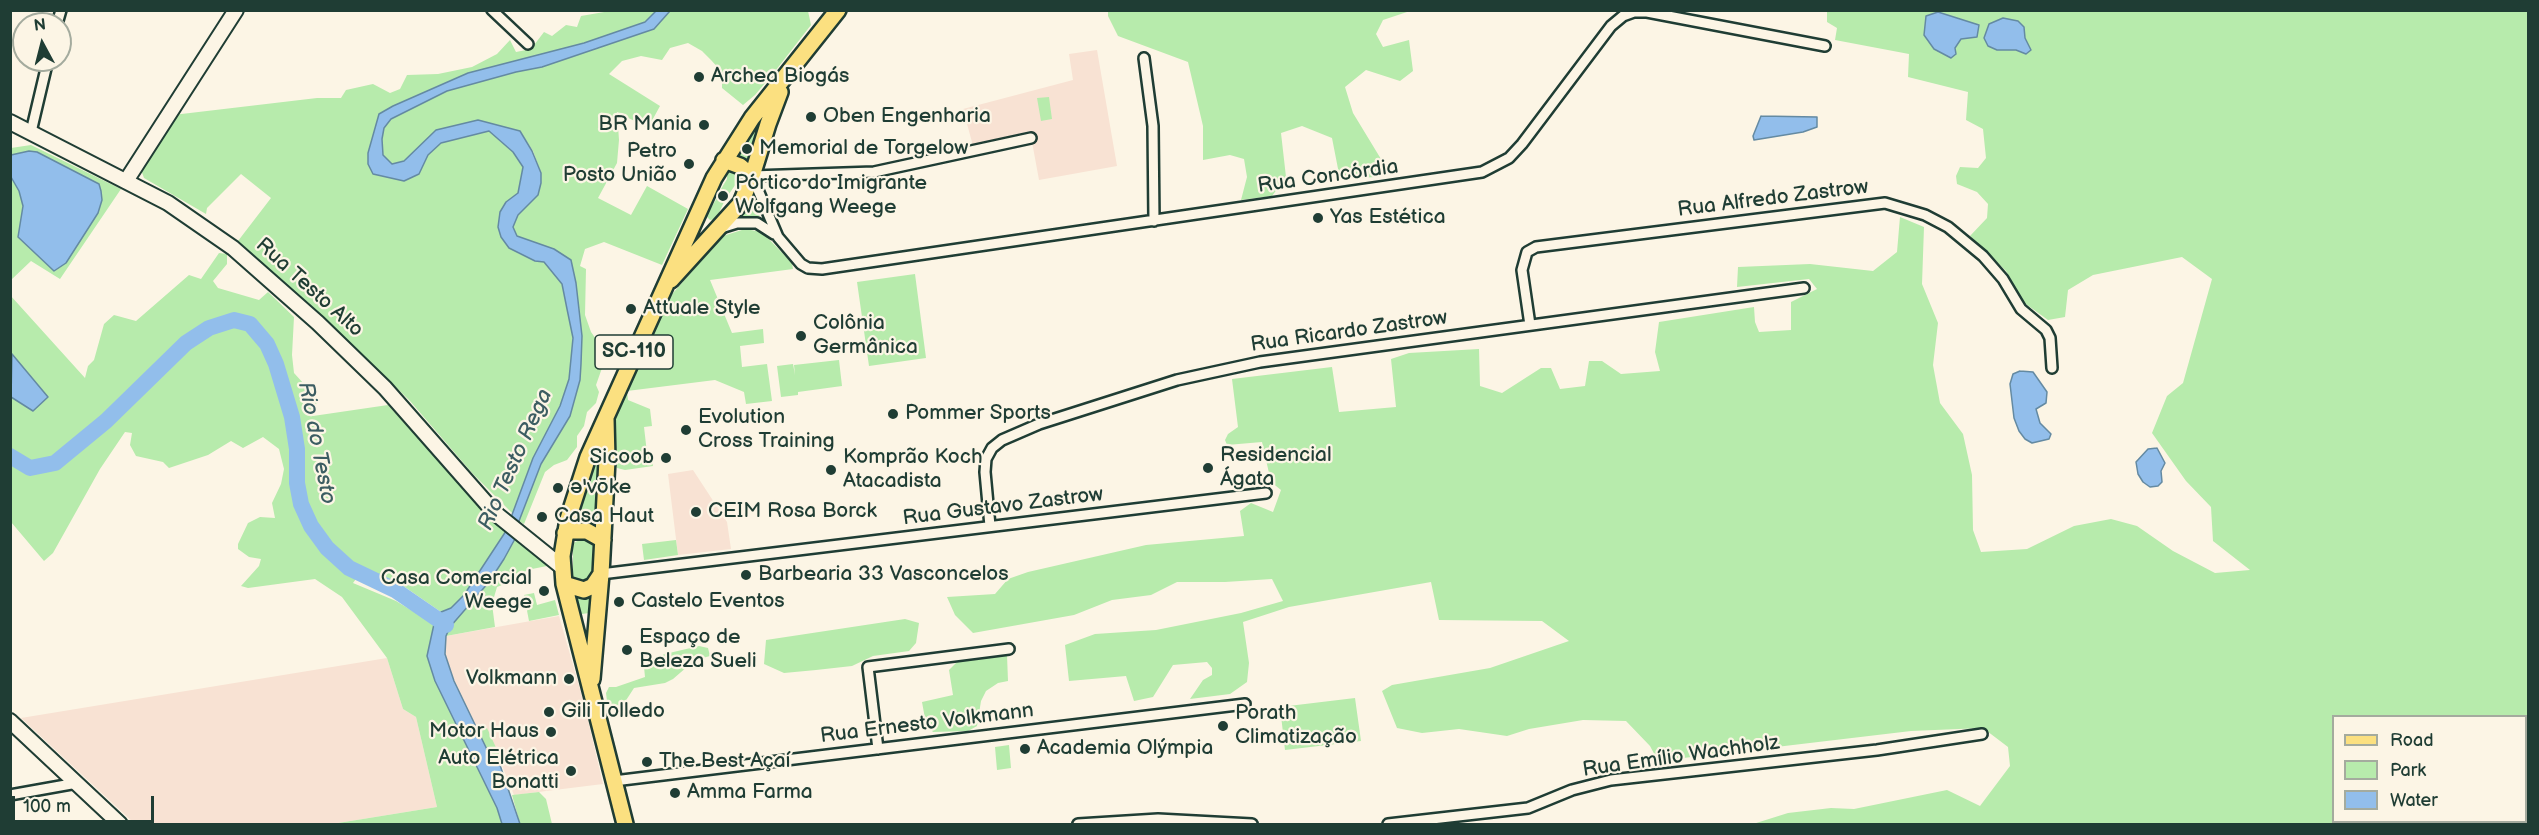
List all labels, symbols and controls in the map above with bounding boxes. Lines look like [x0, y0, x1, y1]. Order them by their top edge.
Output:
north arrow [12, 12, 72, 72]
text: N [33, 15, 47, 36]
place label: Archea Biogás [711, 64, 849, 90]
marker: Archea Biogás [692, 70, 706, 84]
place label: Oben Engenharia [823, 104, 991, 130]
marker: Oben Engenharia [804, 110, 818, 124]
place label: BR Mania [598, 112, 692, 138]
marker: BR Mania [697, 118, 711, 132]
place label: Memorial de Torgelow [759, 136, 968, 162]
place label: Petro Posto União [563, 139, 677, 189]
marker: Memorial de Torgelow [740, 142, 754, 156]
street label: Rua Concórdia [1256, 155, 1400, 199]
marker: Petro Posto União [682, 157, 696, 171]
place label: Pórtico do Imigrante Wolfgang Weege [735, 171, 927, 221]
street label: Rua Alfredo Zastrow [1676, 175, 1870, 223]
marker: Pórtico do Imigrante Wolfgang Weege [716, 189, 730, 203]
place label: Yas Estética [1330, 205, 1446, 231]
marker: Yas Estética [1311, 211, 1325, 225]
street label: Rua Testo Alto [250, 233, 368, 343]
place label: Attuale Style [643, 296, 760, 322]
marker: Attuale Style [624, 302, 638, 316]
street label: Rua Ricardo Zastrow [1249, 306, 1449, 358]
place label: Colônia Germânica [813, 311, 918, 361]
marker: Colônia Germânica [794, 329, 808, 343]
road number: SC-110 [595, 335, 673, 369]
water label: Rio do Testo [291, 380, 341, 506]
water label: Rio Testo Rega [473, 385, 559, 535]
place label: Pommer Sports [905, 401, 1051, 427]
place label: Evolution Cross Training [698, 405, 835, 455]
marker: Pommer Sports [886, 407, 900, 421]
marker: Evolution Cross Training [679, 423, 693, 437]
place label: Residencial Ágata [1220, 443, 1332, 493]
place label: Sicoob [590, 445, 654, 471]
place label: Komprão Koch Atacadista [843, 445, 983, 495]
marker: Sicoob [659, 451, 673, 465]
marker: Residencial Ágata [1201, 461, 1215, 475]
marker: Komprão Koch Atacadista [824, 463, 838, 477]
place label: ǝ'vōke [570, 475, 631, 501]
marker: ǝ'vōke [551, 481, 565, 495]
street label: Rua Gustavo Zastrow [901, 482, 1105, 532]
place label: CEIM Rosa Borck [708, 499, 877, 525]
place label: Casa Haut [554, 504, 654, 530]
marker: CEIM Rosa Borck [689, 505, 703, 519]
marker: Casa Haut [535, 510, 549, 524]
place label: Barbearia 33 Vasconcelos [758, 562, 1009, 588]
place label: Casa Comercial Weege [381, 566, 532, 616]
marker: Barbearia 33 Vasconcelos [739, 568, 753, 582]
marker: Casa Comercial Weege [537, 584, 551, 598]
place label: Castelo Eventos [631, 589, 785, 615]
marker: Castelo Eventos [612, 595, 626, 609]
place label: Espaço de Beleza Sueli [639, 625, 757, 675]
marker: Espaço de Beleza Sueli [620, 643, 634, 657]
place label: Volkmann [466, 666, 557, 692]
marker: Volkmann [562, 672, 576, 686]
street label: Rua Ernesto Volkmann [819, 698, 1035, 750]
place label: Gili Tolledo [561, 699, 665, 725]
place label: Porath Climatização [1235, 701, 1357, 751]
marker: Gili Tolledo [542, 705, 556, 719]
legend [2332, 715, 2527, 823]
place label: Motor Haus [429, 719, 539, 745]
marker: Porath Climatização [1216, 719, 1230, 733]
marker: Motor Haus [544, 725, 558, 739]
text: Road [2390, 730, 2434, 751]
street label: Rua Emílio Wachholz [1581, 731, 1781, 783]
place label: Academia Olýmpia [1037, 736, 1213, 762]
marker: Academia Olýmpia [1018, 742, 1032, 756]
place label: Auto Elétrica Bonatti [438, 746, 559, 796]
place label: The Best Açaí [659, 749, 791, 775]
marker: The Best Açaí [640, 755, 654, 769]
text: Park [2390, 760, 2426, 781]
marker: Auto Elétrica Bonatti [564, 764, 578, 778]
place label: Amma Farma [687, 780, 813, 806]
scale bar [15, 784, 158, 822]
marker: Amma Farma [668, 786, 682, 800]
text: Water [2390, 790, 2438, 811]
text: 100 m [23, 796, 71, 817]

